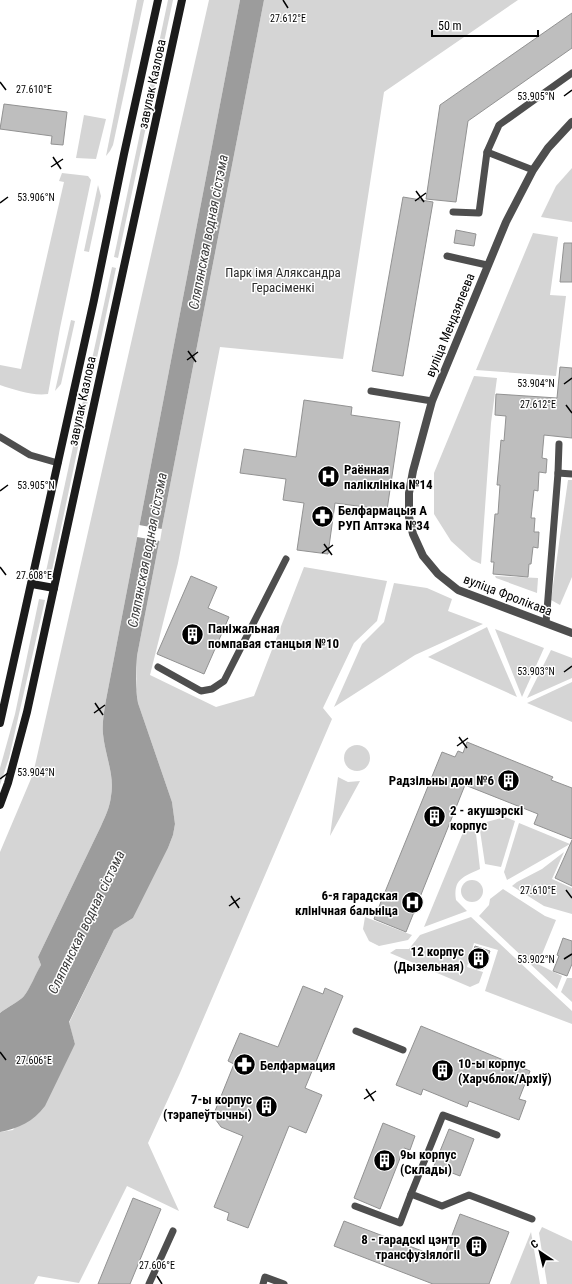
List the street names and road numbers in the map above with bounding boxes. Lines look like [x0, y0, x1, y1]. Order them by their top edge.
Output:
street label: завулак Казлова [135, 38, 169, 130]
street label: вуліца Мендзялеева [422, 271, 478, 379]
street label: завулак Казлова [65, 355, 99, 447]
street label: вуліца Фролікава [462, 571, 554, 619]

